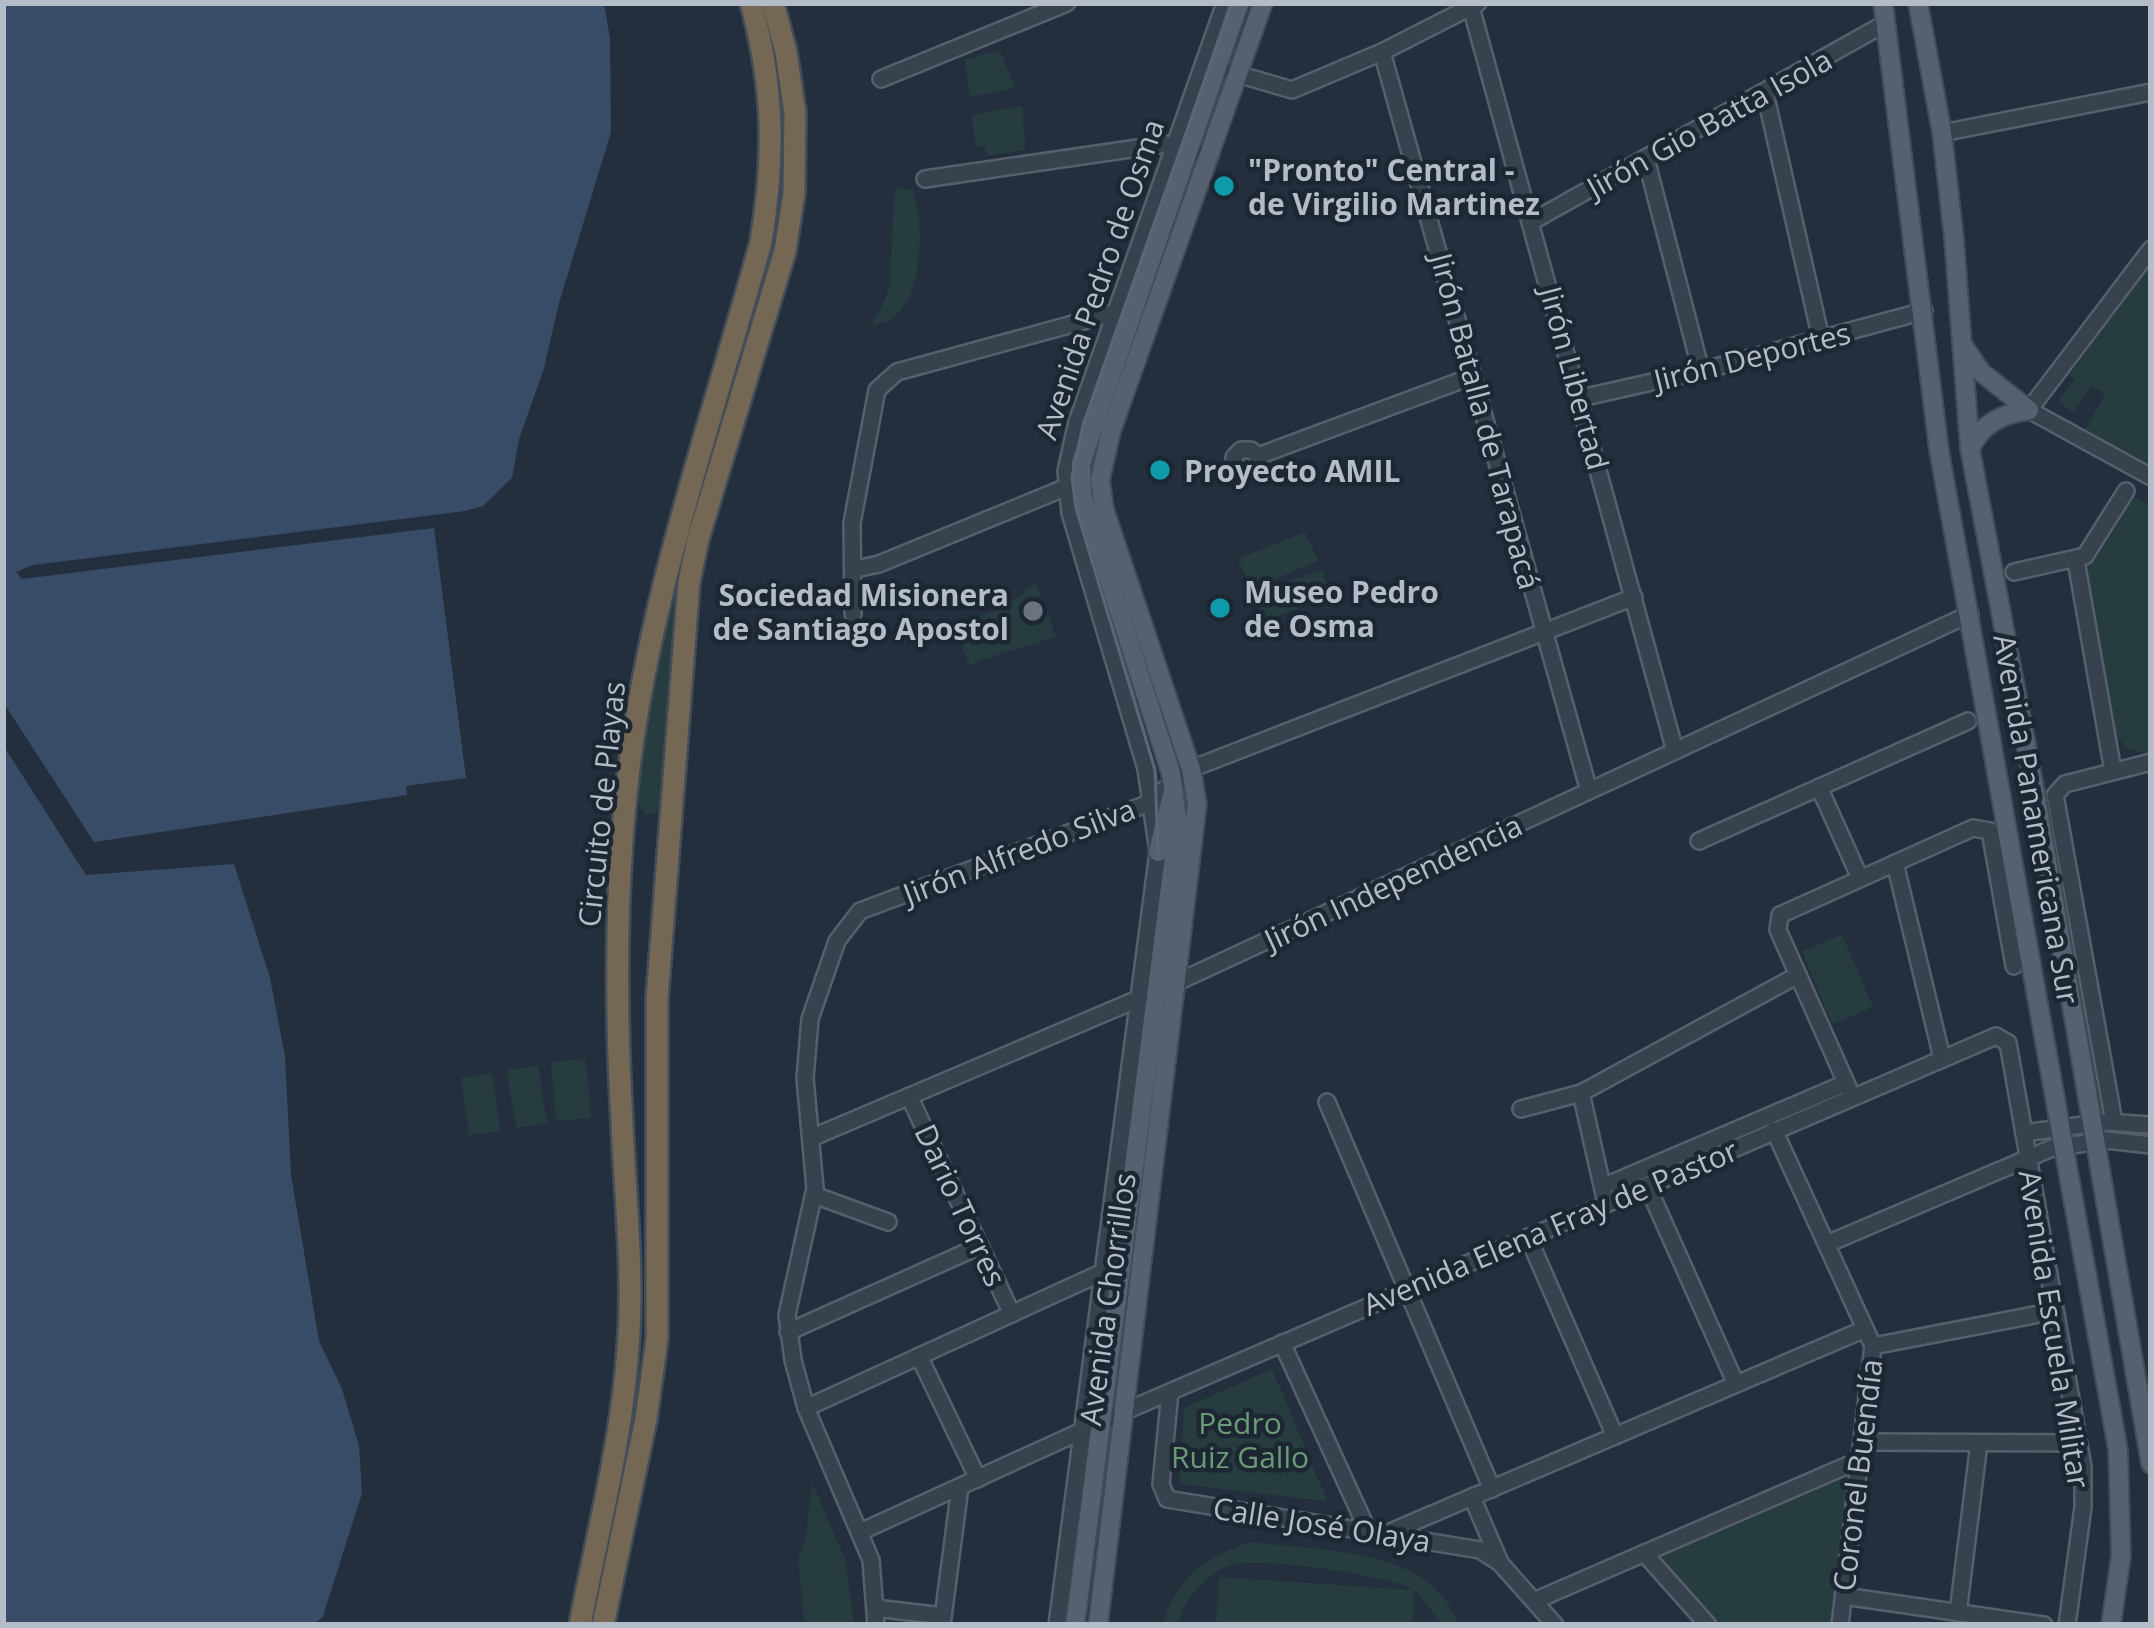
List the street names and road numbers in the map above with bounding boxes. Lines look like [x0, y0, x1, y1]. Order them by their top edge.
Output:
street label: Jirón Gio Batta Isola [1577, 39, 1839, 209]
street label: Avenida Pedro de Osma [1025, 113, 1173, 445]
street label: Jirón Batalla de Tarapacá [1421, 246, 1551, 594]
street label: Jirón Libertad [1530, 279, 1619, 474]
street label: Jirón Deportes [1646, 312, 1855, 401]
street label: Avenida Panamericana Sur [1984, 631, 2090, 1007]
street label: Circuito de Playas [568, 679, 634, 929]
street label: Jirón Alfredo Silva [894, 788, 1141, 915]
street label: Jirón Independencia [1255, 804, 1529, 961]
street label: Dario Torres [906, 1117, 1016, 1293]
street label: Avenida Elena Fray de Pastor [1356, 1129, 1744, 1325]
street label: Avenida Escuela Militar [2010, 1167, 2100, 1491]
street label: Avenida Chorrillos [1069, 1170, 1145, 1428]
street label: Coronel Buendía [1822, 1357, 1892, 1593]
street label: Calle José Olaya [1210, 1487, 1434, 1561]

